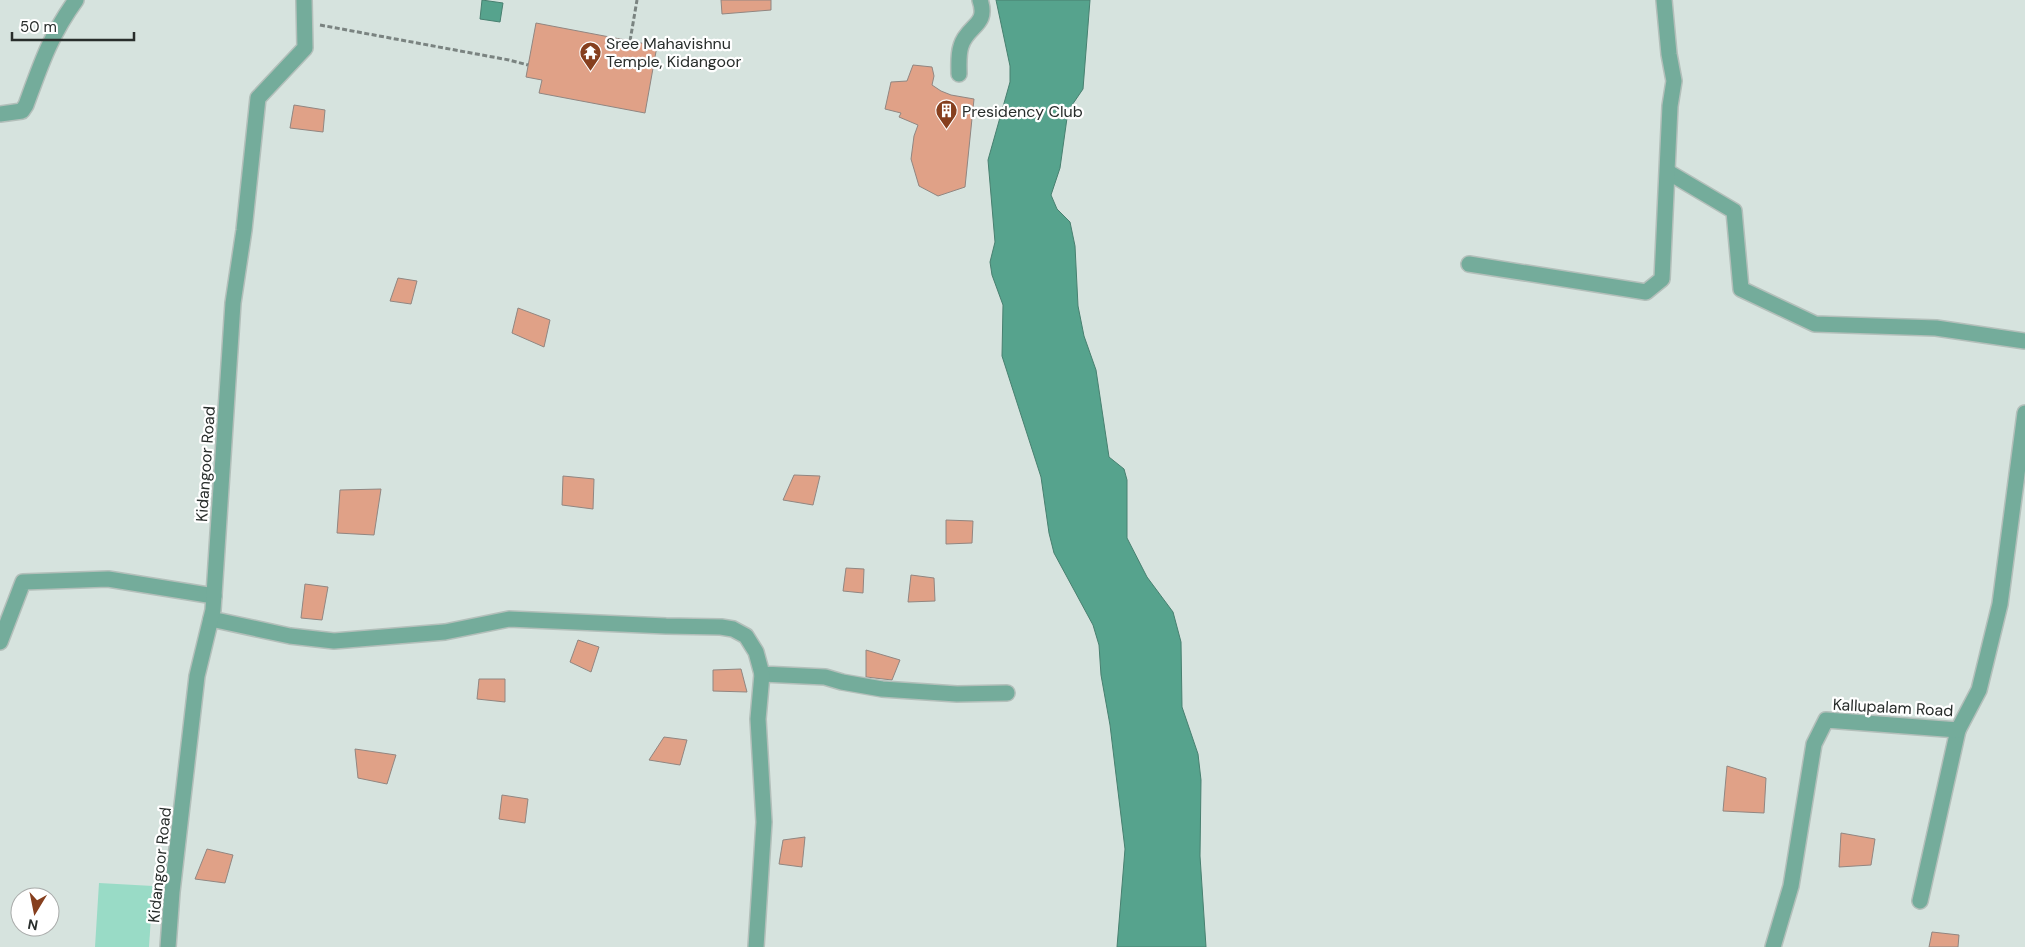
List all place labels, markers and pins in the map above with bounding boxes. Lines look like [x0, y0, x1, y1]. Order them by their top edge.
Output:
place label: Sree Mahavishnu Temple, Kidangoor [606, 33, 741, 72]
temple icon: Sree Mahavishnu Temple, Kidangoor [578, 40, 602, 71]
building icon: Presidency Club [934, 99, 958, 130]
place label: Presidency Club [962, 101, 1083, 122]

